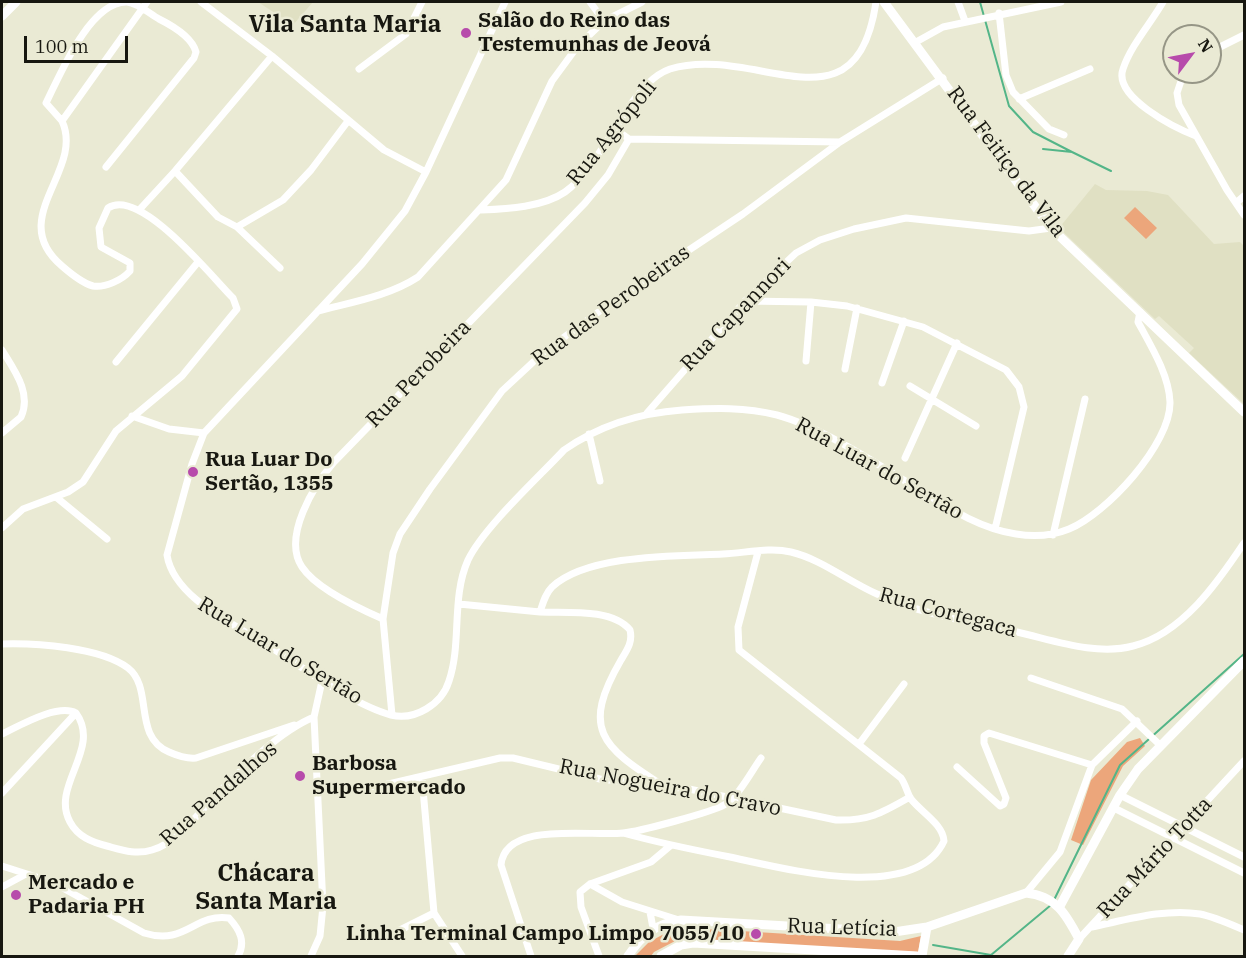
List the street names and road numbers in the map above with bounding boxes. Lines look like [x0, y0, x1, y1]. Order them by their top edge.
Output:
street label: Rua Agrópoli [562, 75, 662, 191]
street label: Rua Feitiço da Vila [941, 82, 1071, 242]
street label: Rua das Perobeiras [527, 240, 695, 372]
street label: Rua Capannori [676, 253, 796, 377]
street label: Rua Perobeira [361, 315, 477, 433]
street label: Rua Luar do Sertão [791, 413, 967, 525]
street label: Rua Cortegaca [876, 582, 1020, 644]
street label: Rua Luar do Sertão [193, 592, 367, 710]
street label: Rua Pandalhos [155, 736, 283, 852]
street label: Rua Nogueira do Cravo [557, 754, 783, 822]
street label: Rua Mário Totta [1092, 792, 1218, 924]
street label: Rua Letícia [787, 913, 897, 943]

